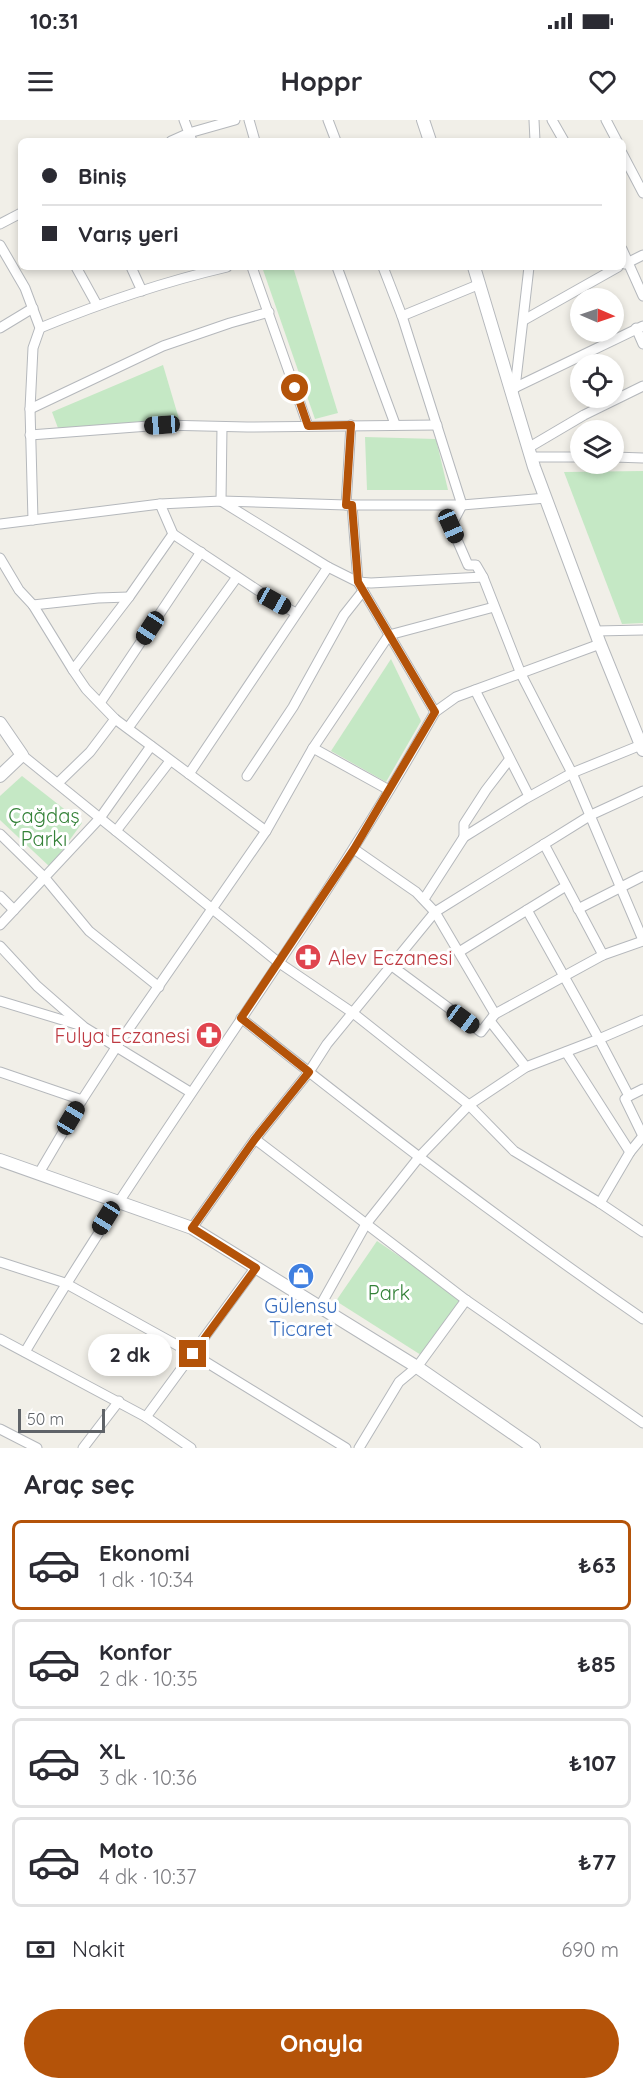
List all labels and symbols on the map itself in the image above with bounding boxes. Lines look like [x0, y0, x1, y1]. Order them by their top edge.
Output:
north arrow [570, 288, 624, 342]
route start [281, 374, 308, 401]
car [143, 415, 181, 435]
car [435, 506, 467, 546]
car [254, 584, 294, 618]
car [133, 608, 167, 648]
park label: Çağdaş Parkı [8, 803, 80, 851]
pharmacy icon: Alev Eczanesi [293, 942, 323, 972]
place label: Alev Eczanesi [328, 945, 452, 970]
car [443, 1001, 483, 1037]
pharmacy icon: Fulya Eczanesi [194, 1020, 224, 1050]
place label: Fulya Eczanesi [55, 1023, 190, 1048]
car [54, 1098, 88, 1138]
car [89, 1198, 123, 1238]
shop icon: Gülensu Ticaret [286, 1261, 316, 1291]
park label: Park [368, 1280, 410, 1305]
place label: Gülensu Ticaret [264, 1293, 338, 1341]
callout: 2 dk [88, 1333, 172, 1375]
route end [179, 1340, 206, 1367]
scale bar [18, 1406, 105, 1434]

